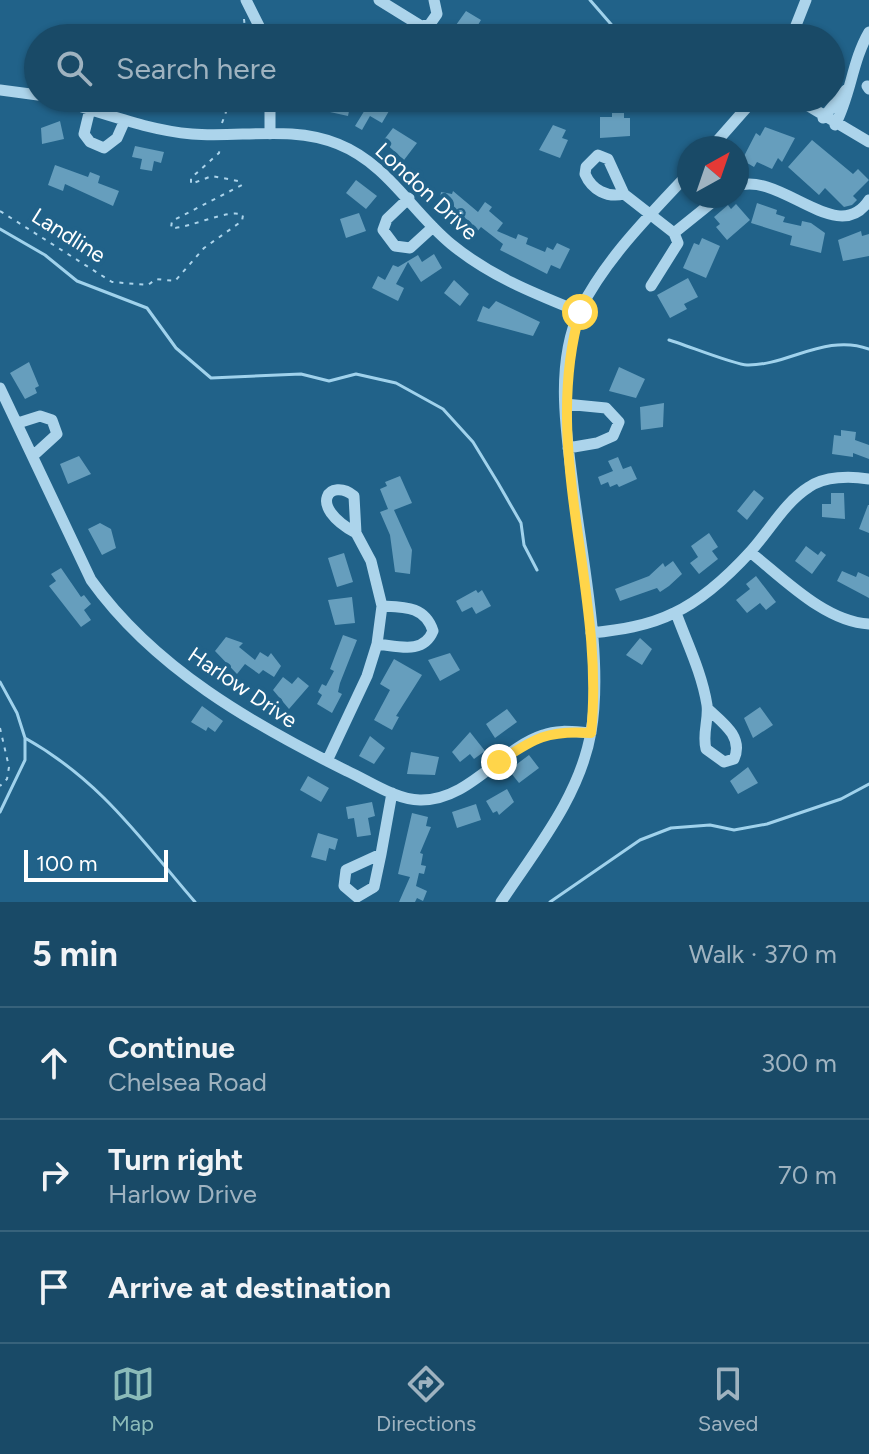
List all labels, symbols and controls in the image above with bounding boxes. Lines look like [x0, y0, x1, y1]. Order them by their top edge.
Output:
search box [24, 24, 845, 112]
icon: search [52, 46, 96, 90]
text: Search here [116, 50, 276, 87]
north arrow [677, 136, 749, 208]
street label: London Drive [370, 137, 484, 246]
street label: Landline [27, 202, 111, 269]
route start [562, 294, 598, 330]
street label: Harlow Drive [183, 641, 303, 734]
route end [481, 744, 517, 780]
scale bar [24, 846, 168, 882]
text: 100 m [36, 850, 97, 877]
text: 5 min [32, 934, 118, 975]
text: Walk · 370 m [689, 938, 837, 970]
text: Continue [108, 1029, 235, 1066]
icon: ahead [32, 1041, 76, 1085]
text: 300 m [761, 1047, 837, 1079]
text: Chelsea Road [108, 1066, 267, 1098]
text: Turn right [108, 1141, 243, 1178]
icon: right [32, 1153, 76, 1197]
text: 70 m [778, 1159, 837, 1191]
text: Harlow Drive [108, 1178, 257, 1210]
icon: arrive [32, 1265, 76, 1309]
text: Arrive at destination [108, 1269, 391, 1306]
tab: Map [111, 1362, 155, 1437]
tab: Directions [376, 1362, 476, 1437]
tab: Saved [698, 1362, 758, 1437]

